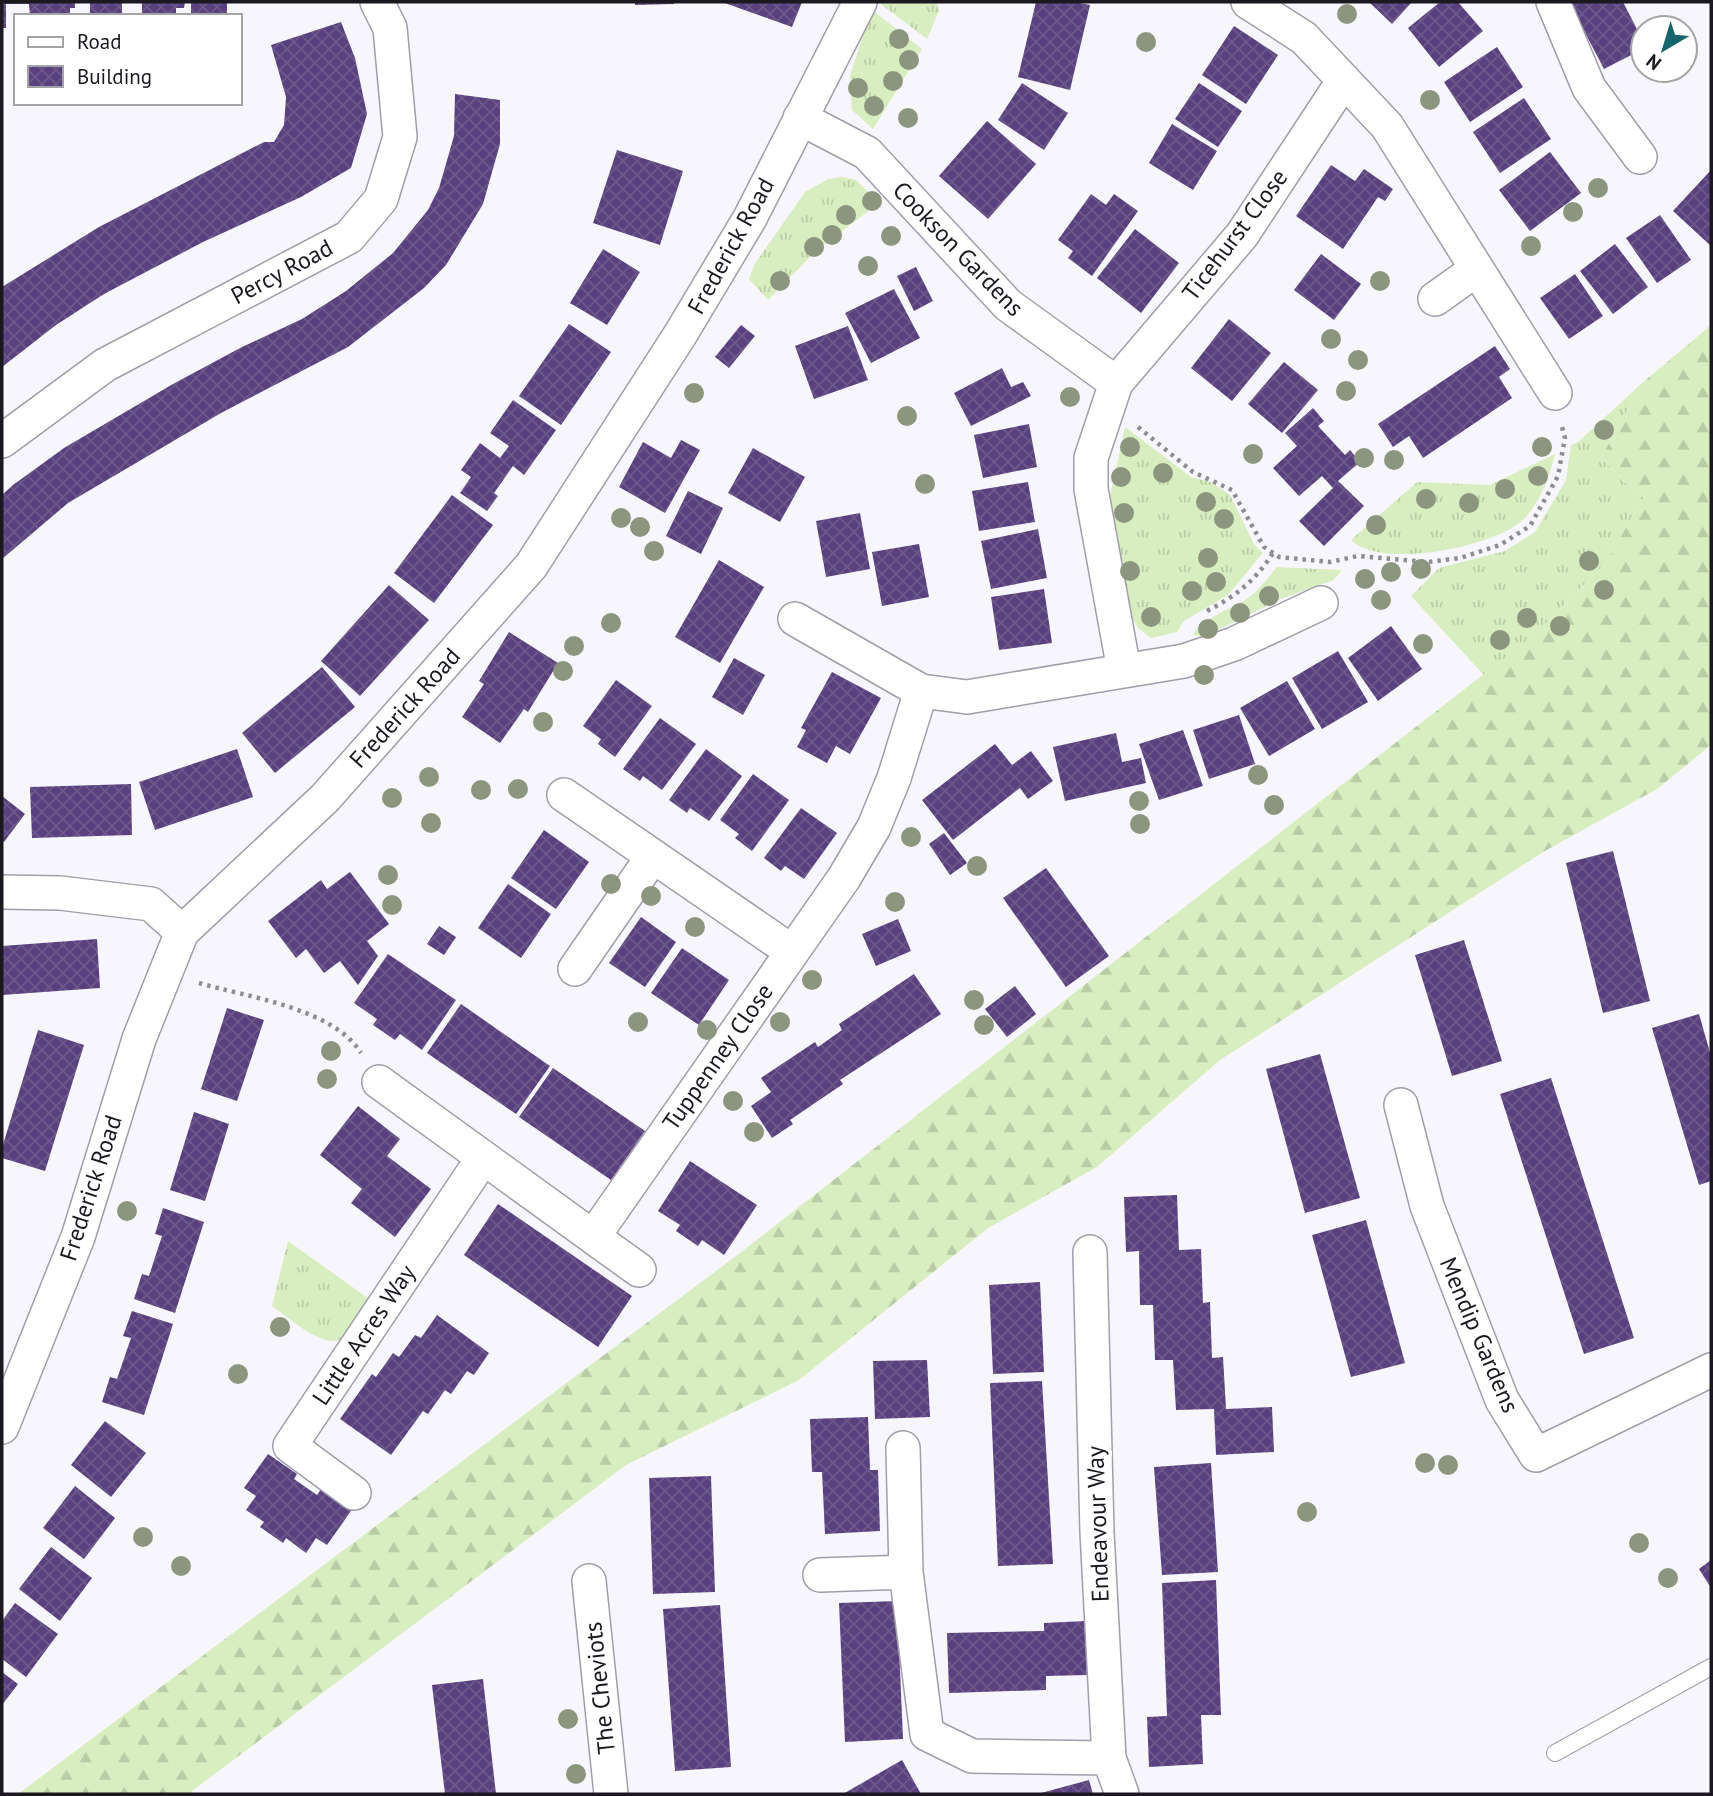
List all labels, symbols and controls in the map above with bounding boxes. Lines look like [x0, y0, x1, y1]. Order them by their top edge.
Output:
legend [14, 14, 242, 105]
north arrow [1629, 14, 1699, 84]
text: Road [77, 28, 121, 55]
text: N [1641, 49, 1666, 76]
text: Building [77, 63, 152, 90]
street label: Ticehurst Close [1175, 163, 1294, 307]
street label: Frederick Road [680, 172, 781, 319]
street label: Cookson Gardens [886, 175, 1031, 323]
street label: Percy Road [225, 232, 338, 311]
street label: Frederick Road [342, 641, 467, 774]
street label: Tuppenney Close [655, 977, 780, 1136]
street label: Frederick Road [52, 1111, 129, 1265]
street label: Mendip Gardens [1433, 1252, 1526, 1417]
street label: Little Acres Way [305, 1259, 422, 1411]
street label: Endeavour Way [1079, 1445, 1116, 1603]
street label: The Cheviots [577, 1620, 622, 1756]

